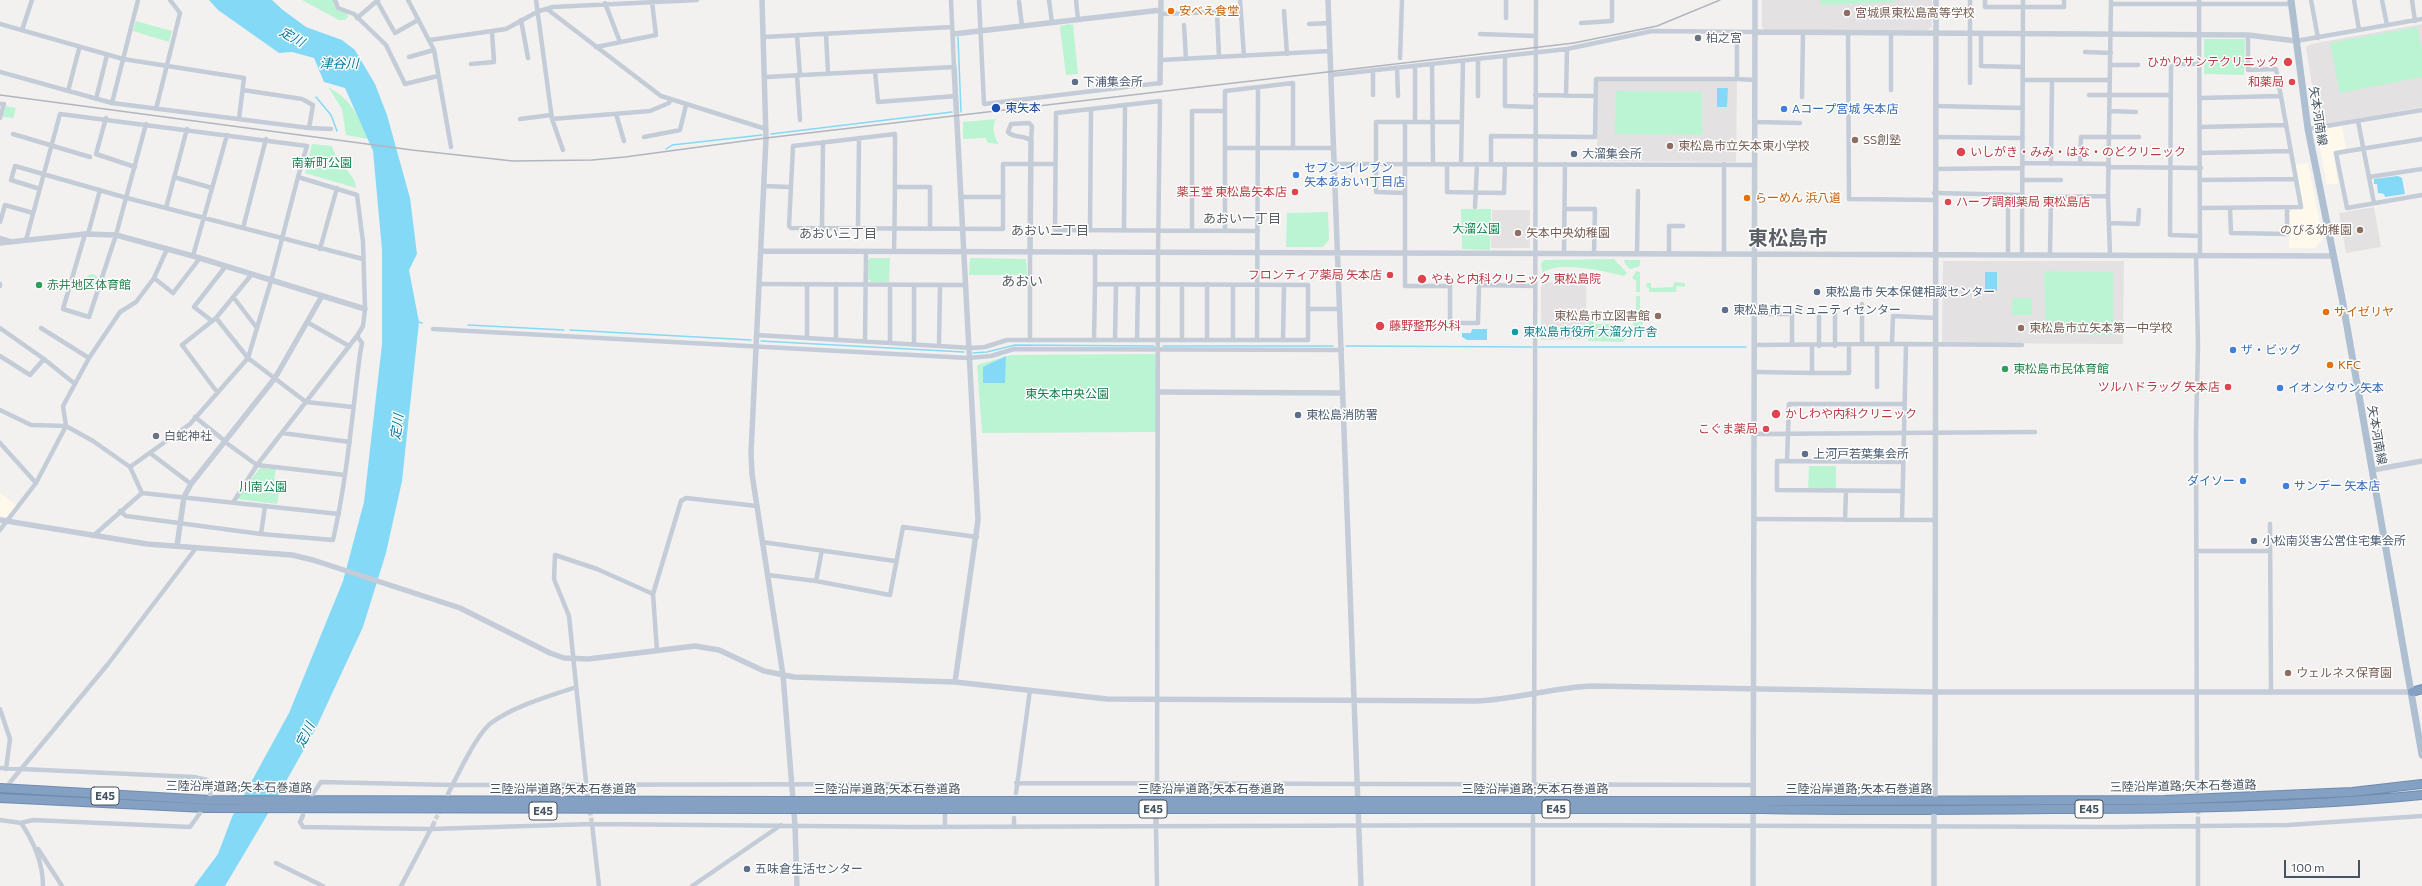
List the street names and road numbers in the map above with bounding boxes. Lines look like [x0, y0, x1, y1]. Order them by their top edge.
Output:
street label: 矢本河南線 [2306, 85, 2330, 147]
street label: 矢本河南線 [2365, 404, 2389, 466]
street label: 三陸沿岸道路;矢本石巻道路 [2109, 778, 2257, 794]
street label: 三陸沿岸道路;矢本石巻道路 [165, 779, 313, 795]
street label: 三陸沿岸道路;矢本石巻道路 [490, 782, 636, 796]
street label: 三陸沿岸道路;矢本石巻道路 [814, 782, 960, 796]
street label: 三陸沿岸道路;矢本石巻道路 [1138, 782, 1284, 796]
street label: 三陸沿岸道路;矢本石巻道路 [1462, 782, 1608, 796]
street label: 三陸沿岸道路;矢本石巻道路 [1786, 782, 1932, 796]
road number: E45 [91, 787, 119, 805]
road number: E45 [1139, 800, 1167, 818]
road number: E45 [1542, 800, 1570, 818]
road number: E45 [2075, 800, 2103, 818]
road number: E45 [529, 802, 557, 820]

